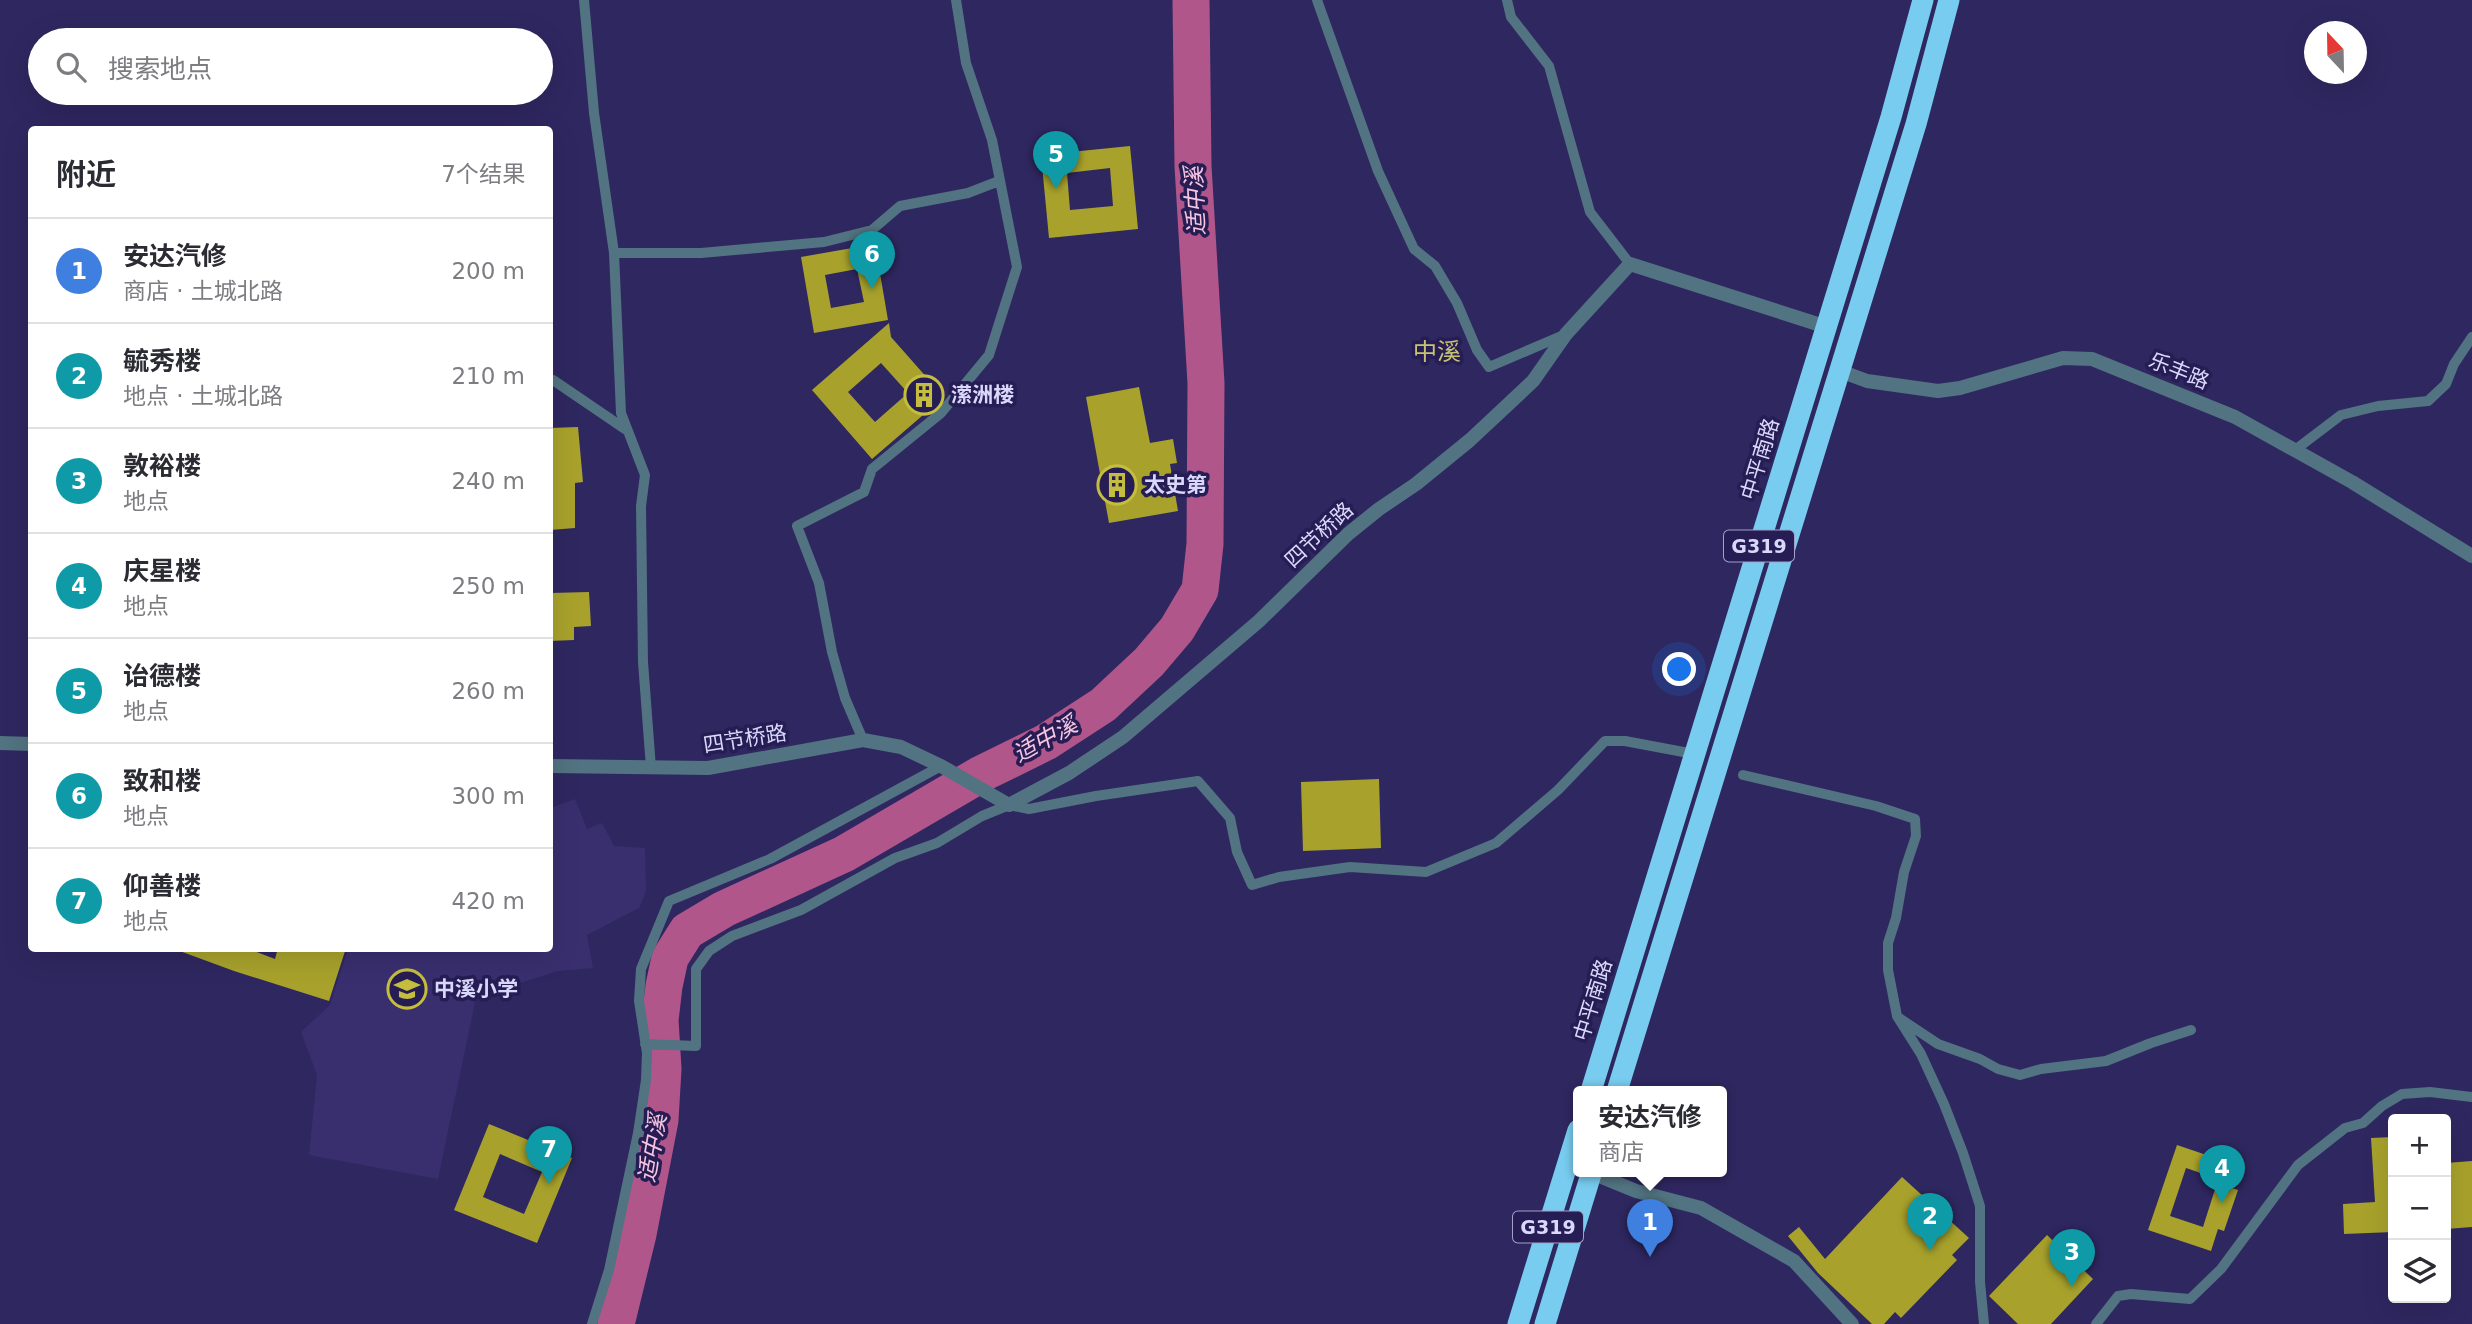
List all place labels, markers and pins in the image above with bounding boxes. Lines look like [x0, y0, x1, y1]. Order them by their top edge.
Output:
pin: 5 [1033, 131, 1079, 189]
pin: 6 [849, 231, 895, 289]
building icon: 潆洲楼 [903, 374, 945, 416]
place label: 潆洲楼 [951, 383, 1014, 407]
building icon: 太史第 [1096, 464, 1138, 506]
place label: 太史第 [1144, 473, 1207, 497]
school or university icon: 中溪小学 [386, 968, 428, 1010]
place label: 中溪小学 [434, 977, 518, 1001]
pin: 7 [526, 1126, 572, 1184]
pin: 4 [2199, 1145, 2245, 1203]
pin: 2 [1907, 1193, 1953, 1251]
pin: 1 [1627, 1199, 1673, 1257]
pin: 3 [2049, 1229, 2095, 1287]

